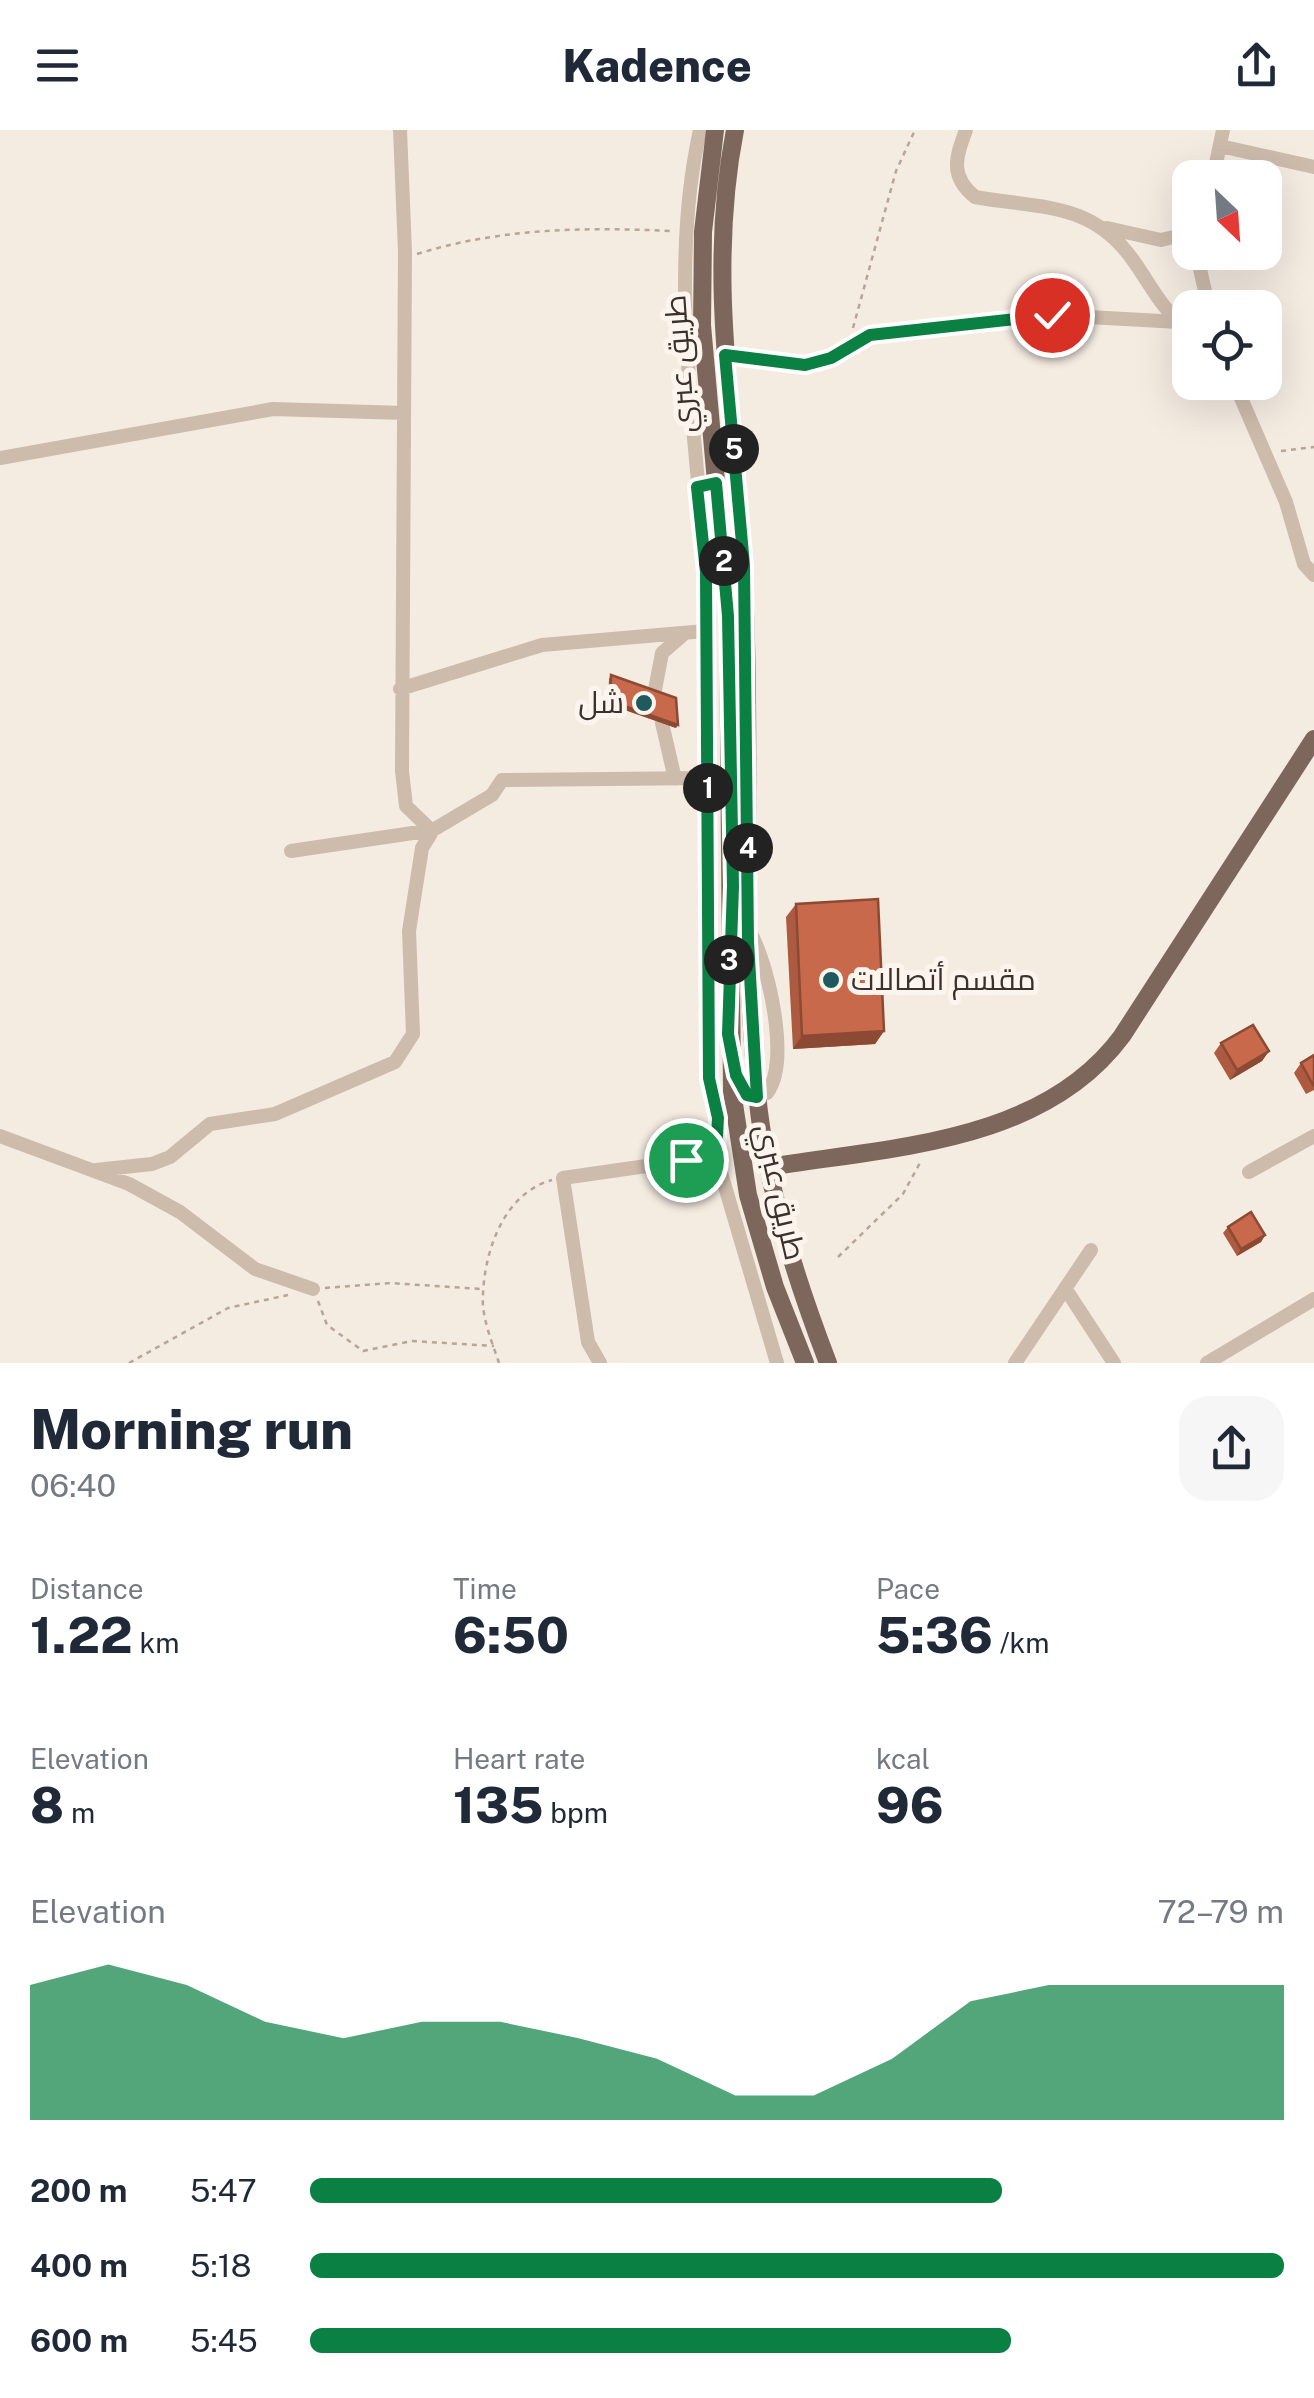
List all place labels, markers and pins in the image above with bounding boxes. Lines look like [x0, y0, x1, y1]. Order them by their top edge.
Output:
pin [1010, 273, 1095, 358]
pin: 5 [709, 424, 759, 474]
pin: 2 [699, 536, 749, 586]
place label: شل [578, 684, 624, 721]
marker: شل [633, 692, 655, 714]
pin: 1 [683, 763, 733, 813]
pin: 4 [723, 823, 773, 873]
pin: 3 [704, 935, 754, 985]
place label: مقسم أتصالات [851, 961, 1036, 1000]
marker: مقسم أتصالات [820, 969, 842, 991]
pin [644, 1118, 729, 1203]

